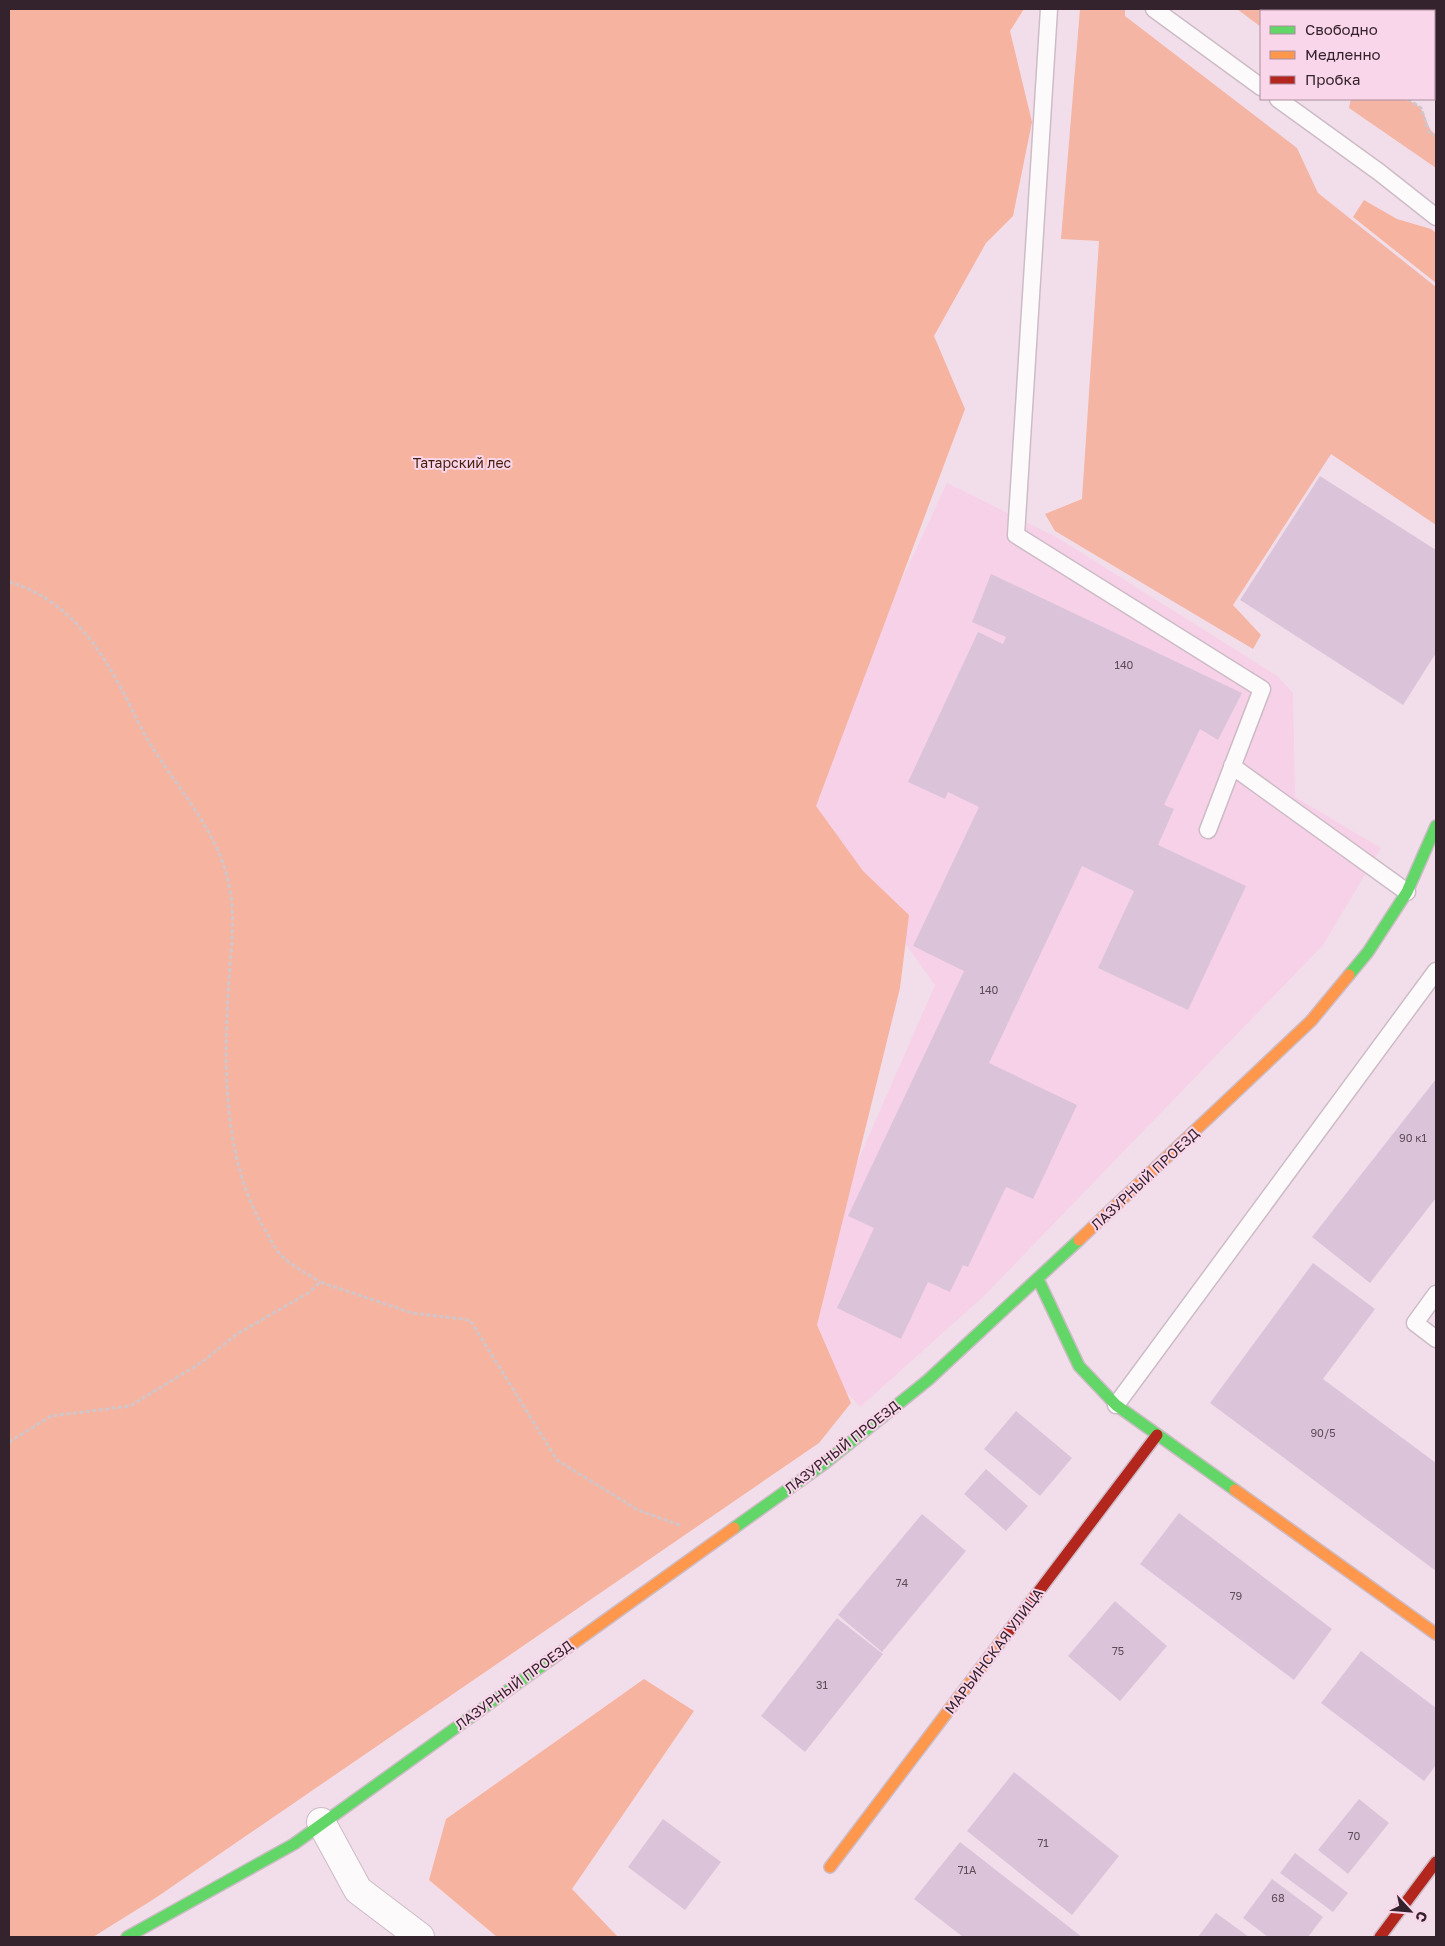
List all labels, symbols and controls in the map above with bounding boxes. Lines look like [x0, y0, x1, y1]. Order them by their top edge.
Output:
legend [1260, 10, 1435, 100]
text: Свободно [1305, 20, 1378, 38]
text: Медленно [1305, 45, 1381, 63]
text: Пробка [1305, 70, 1360, 88]
park label: Татарский лес [413, 454, 512, 471]
house number: 140 [1115, 658, 1134, 671]
house number: 140 [980, 983, 999, 996]
street label: ЛАЗУРНЫЙ ПРОЕЗД [1087, 1124, 1202, 1233]
house number: 90 к1 [1399, 1131, 1427, 1144]
street label: ЛАЗУРНЫЙ ПРОЕЗД [781, 1397, 902, 1497]
house number: 90/5 [1310, 1426, 1336, 1439]
house number: 74 [896, 1576, 909, 1589]
street label: МАРЬИНСКАЯ УЛИЦА [941, 1584, 1047, 1717]
house number: 79 [1230, 1589, 1242, 1602]
street label: ЛАЗУРНЫЙ ПРОЕЗД [452, 1636, 576, 1733]
house number: 75 [1112, 1644, 1124, 1657]
house number: 31 [816, 1678, 828, 1691]
house number: 70 [1348, 1829, 1361, 1842]
house number: 71 [1037, 1836, 1049, 1849]
house number: 71А [958, 1863, 977, 1876]
north arrow [1385, 1886, 1435, 1936]
house number: 68 [1271, 1891, 1285, 1904]
text: С [1412, 1909, 1432, 1925]

